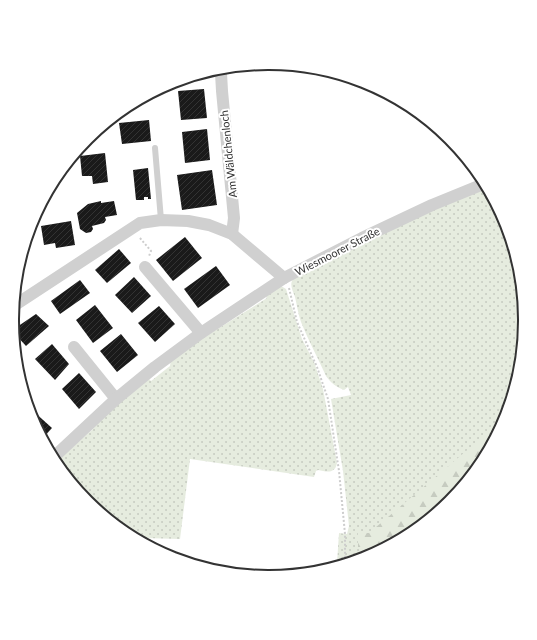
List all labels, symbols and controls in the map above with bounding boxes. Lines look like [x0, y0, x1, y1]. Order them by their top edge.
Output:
street label: Am Wäldchenloch [217, 110, 239, 198]
street label: Wiesmoorer Straße [292, 224, 382, 278]

